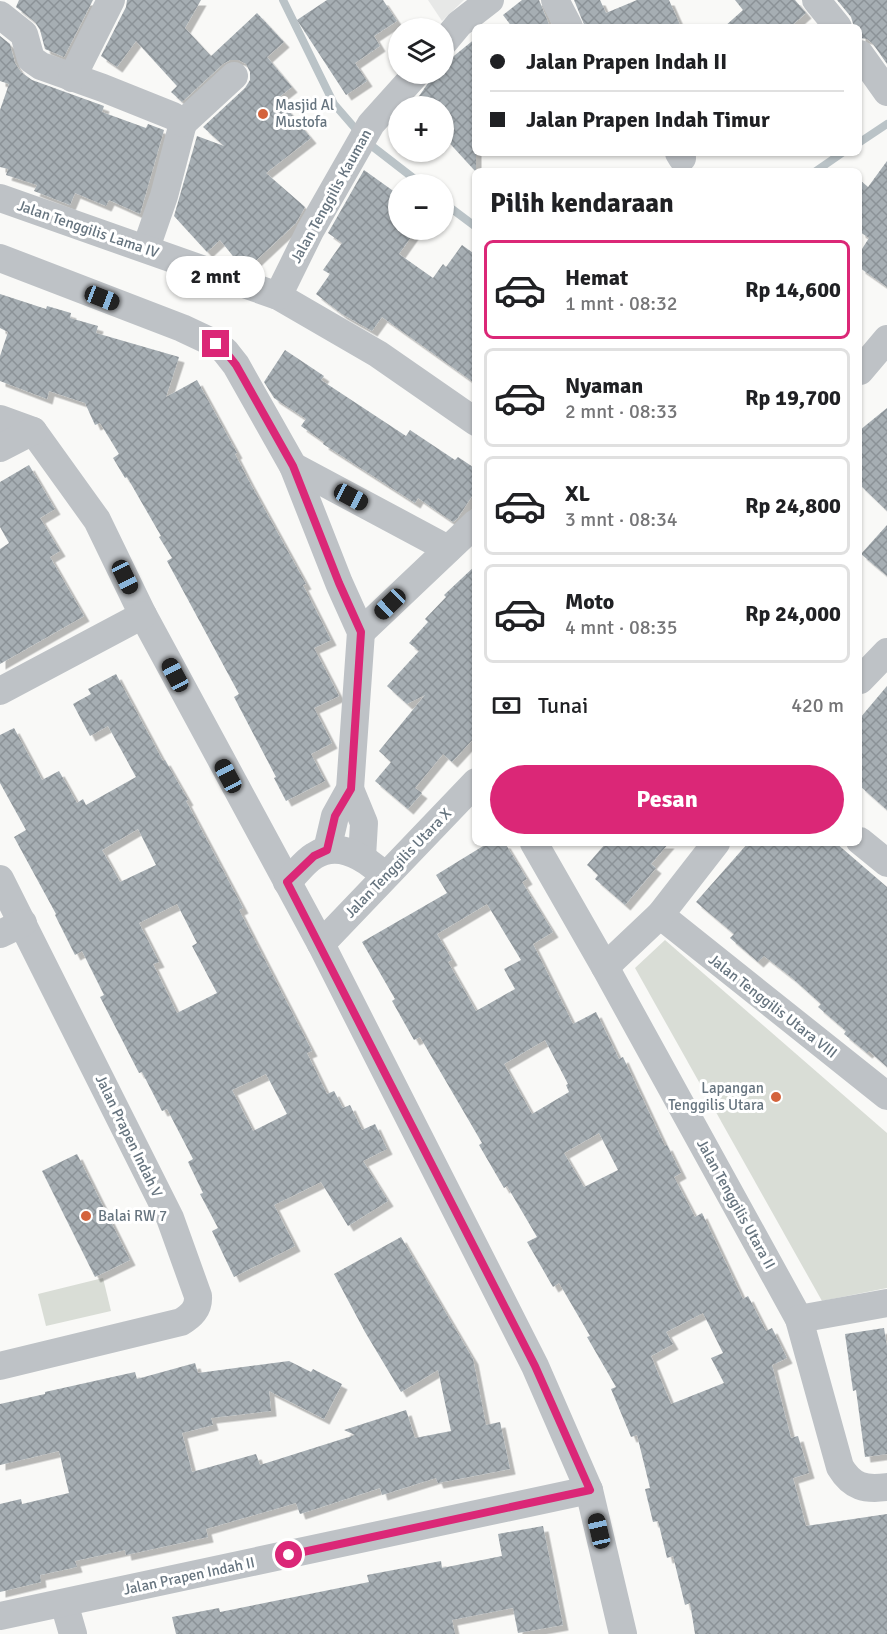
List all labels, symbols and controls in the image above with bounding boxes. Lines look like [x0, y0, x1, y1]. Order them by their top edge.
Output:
map controls [388, 18, 454, 240]
button: layers [388, 18, 454, 84]
text: Jalan Prapen Indah II [526, 48, 727, 75]
place label: Masjid Al Mustofa [275, 96, 334, 131]
button: + [388, 96, 454, 162]
text: Jalan Prapen Indah Timur [526, 106, 770, 133]
marker: Masjid Al Mustofa [256, 107, 270, 121]
street label: Jalan Tenggilis Kauman [287, 126, 375, 266]
button: − [388, 174, 454, 240]
text: Pilih kendaraan [490, 187, 674, 220]
street label: Jalan Tenggilis Lama IV [15, 196, 162, 262]
callout: 2 mnt [166, 257, 266, 299]
icon: car [493, 263, 547, 317]
text: 2 mnt [191, 264, 240, 289]
text: Hemat [565, 264, 628, 291]
text: Rp 14,600 [745, 276, 841, 303]
car [82, 283, 122, 313]
text: 1 mnt · 08:32 [565, 291, 678, 316]
route end [202, 330, 229, 357]
icon: car [493, 371, 547, 425]
text: Nyaman [565, 372, 643, 399]
text: Rp 19,700 [745, 384, 841, 411]
text: 2 mnt · 08:33 [565, 399, 678, 424]
icon: car [493, 479, 547, 533]
text: XL [565, 480, 590, 507]
car [331, 481, 371, 513]
text: Rp 24,800 [745, 492, 841, 519]
text: 3 mnt · 08:34 [565, 507, 678, 532]
car [109, 557, 141, 597]
car [371, 585, 409, 623]
icon: car [493, 587, 547, 641]
text: Moto [565, 588, 614, 615]
text: Rp 24,000 [745, 600, 841, 627]
text: 4 mnt · 08:35 [565, 615, 678, 640]
car [159, 655, 191, 695]
icon: cash [490, 689, 523, 722]
text: Tunai [538, 692, 588, 719]
text: 420 m [791, 693, 844, 718]
car [212, 756, 244, 796]
button: Pesan [490, 765, 844, 834]
street label: Jalan Tenggilis Utara X [341, 804, 455, 922]
street label: Jalan Tenggilis Utara VIII [705, 950, 841, 1062]
street label: Jalan Prapen Indah V [92, 1072, 167, 1200]
place label: Lapangan Tenggilis Utara [668, 1079, 764, 1114]
marker: Lapangan Tenggilis Utara [769, 1090, 783, 1104]
street label: Jalan Tenggilis Utara II [693, 1136, 779, 1272]
place label: Balai RW 7 [98, 1207, 167, 1225]
marker: Balai RW 7 [79, 1209, 93, 1223]
car [586, 1511, 612, 1551]
route start [275, 1541, 302, 1568]
street label: Jalan Prapen Indah II [122, 1553, 256, 1599]

